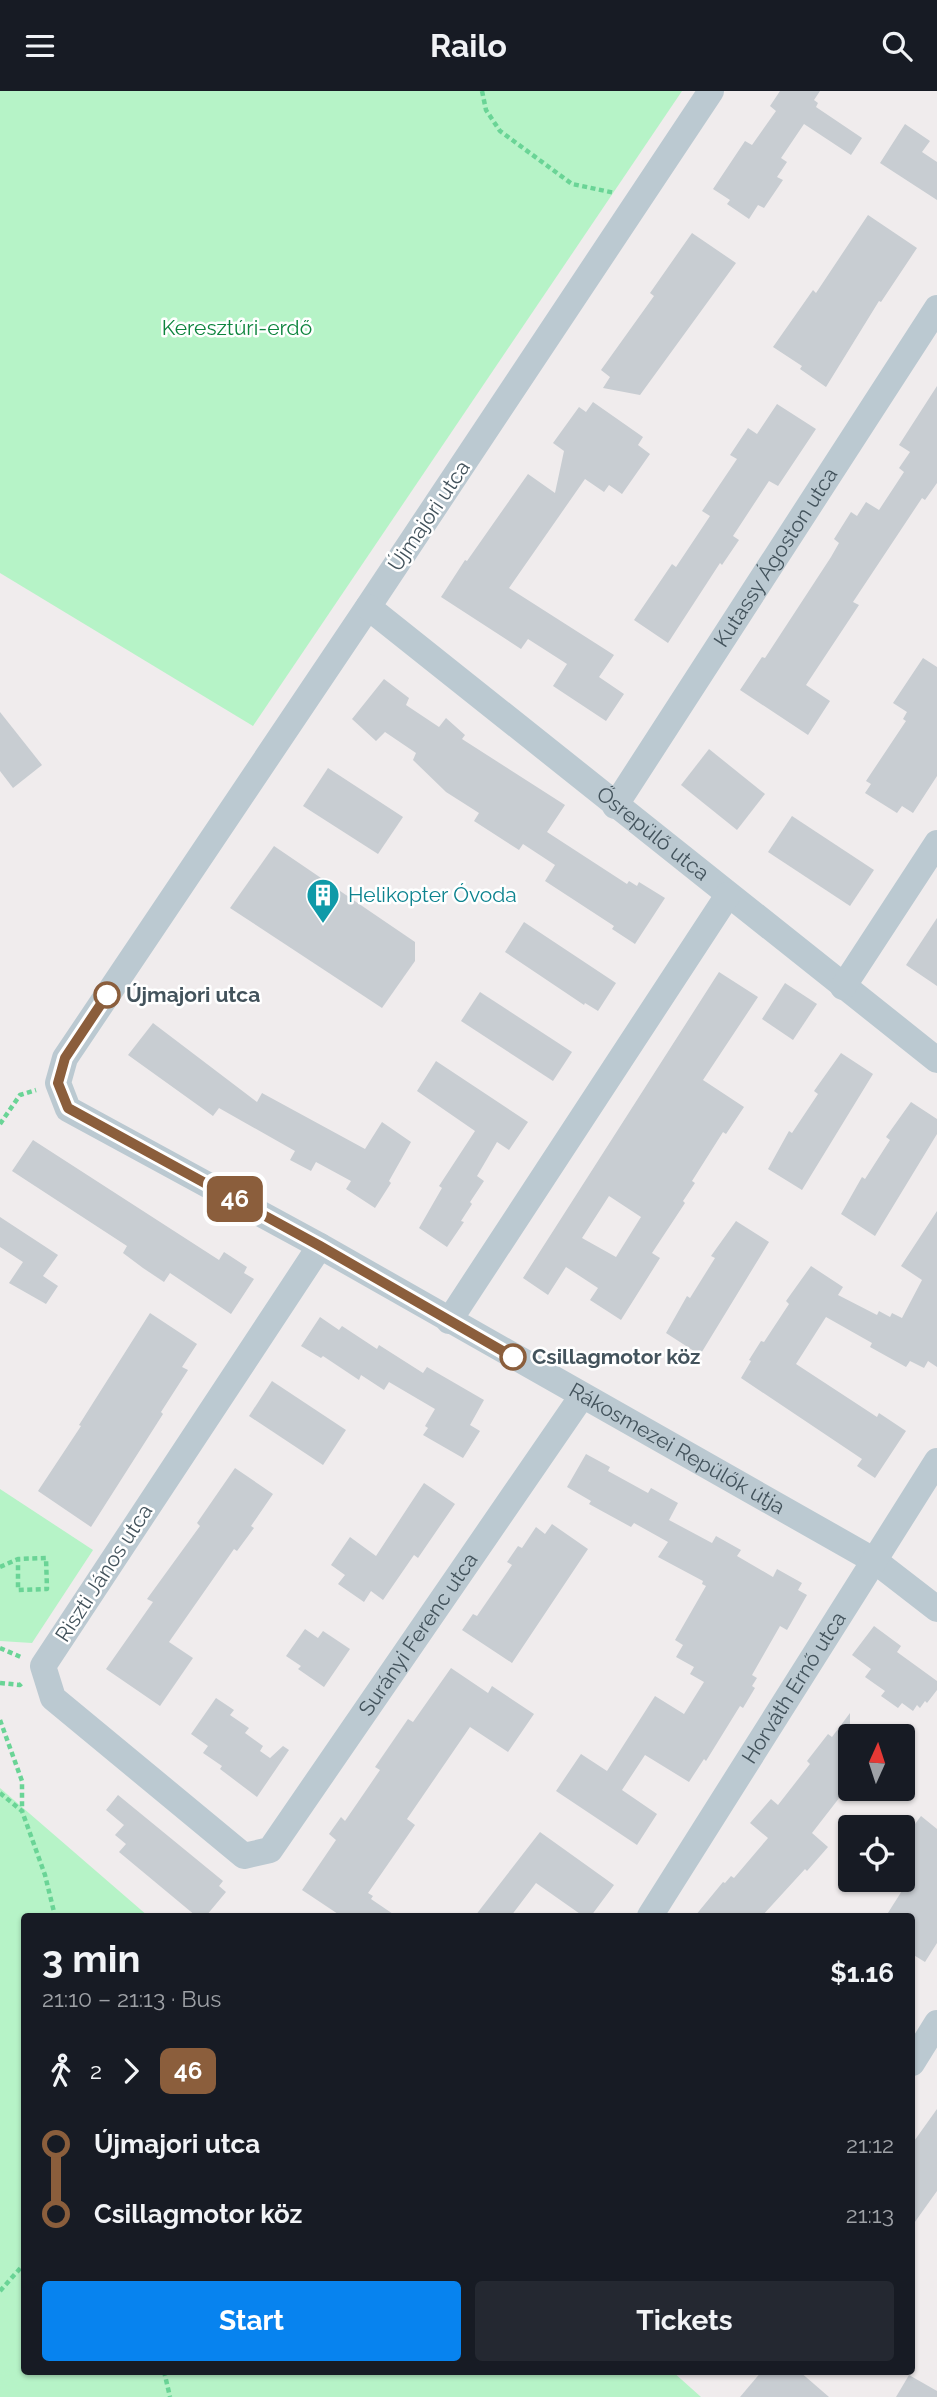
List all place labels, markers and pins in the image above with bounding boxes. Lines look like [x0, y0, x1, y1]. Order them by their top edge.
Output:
building icon: Helikopter Óvoda [304, 876, 342, 925]
place label: Helikopter Óvoda [348, 882, 517, 907]
marker: Újmajori utca [94, 982, 120, 1008]
place label: Újmajori utca [126, 982, 260, 1007]
marker: Csillagmotor köz [500, 1344, 526, 1370]
place label: Csillagmotor köz [532, 1344, 700, 1369]

